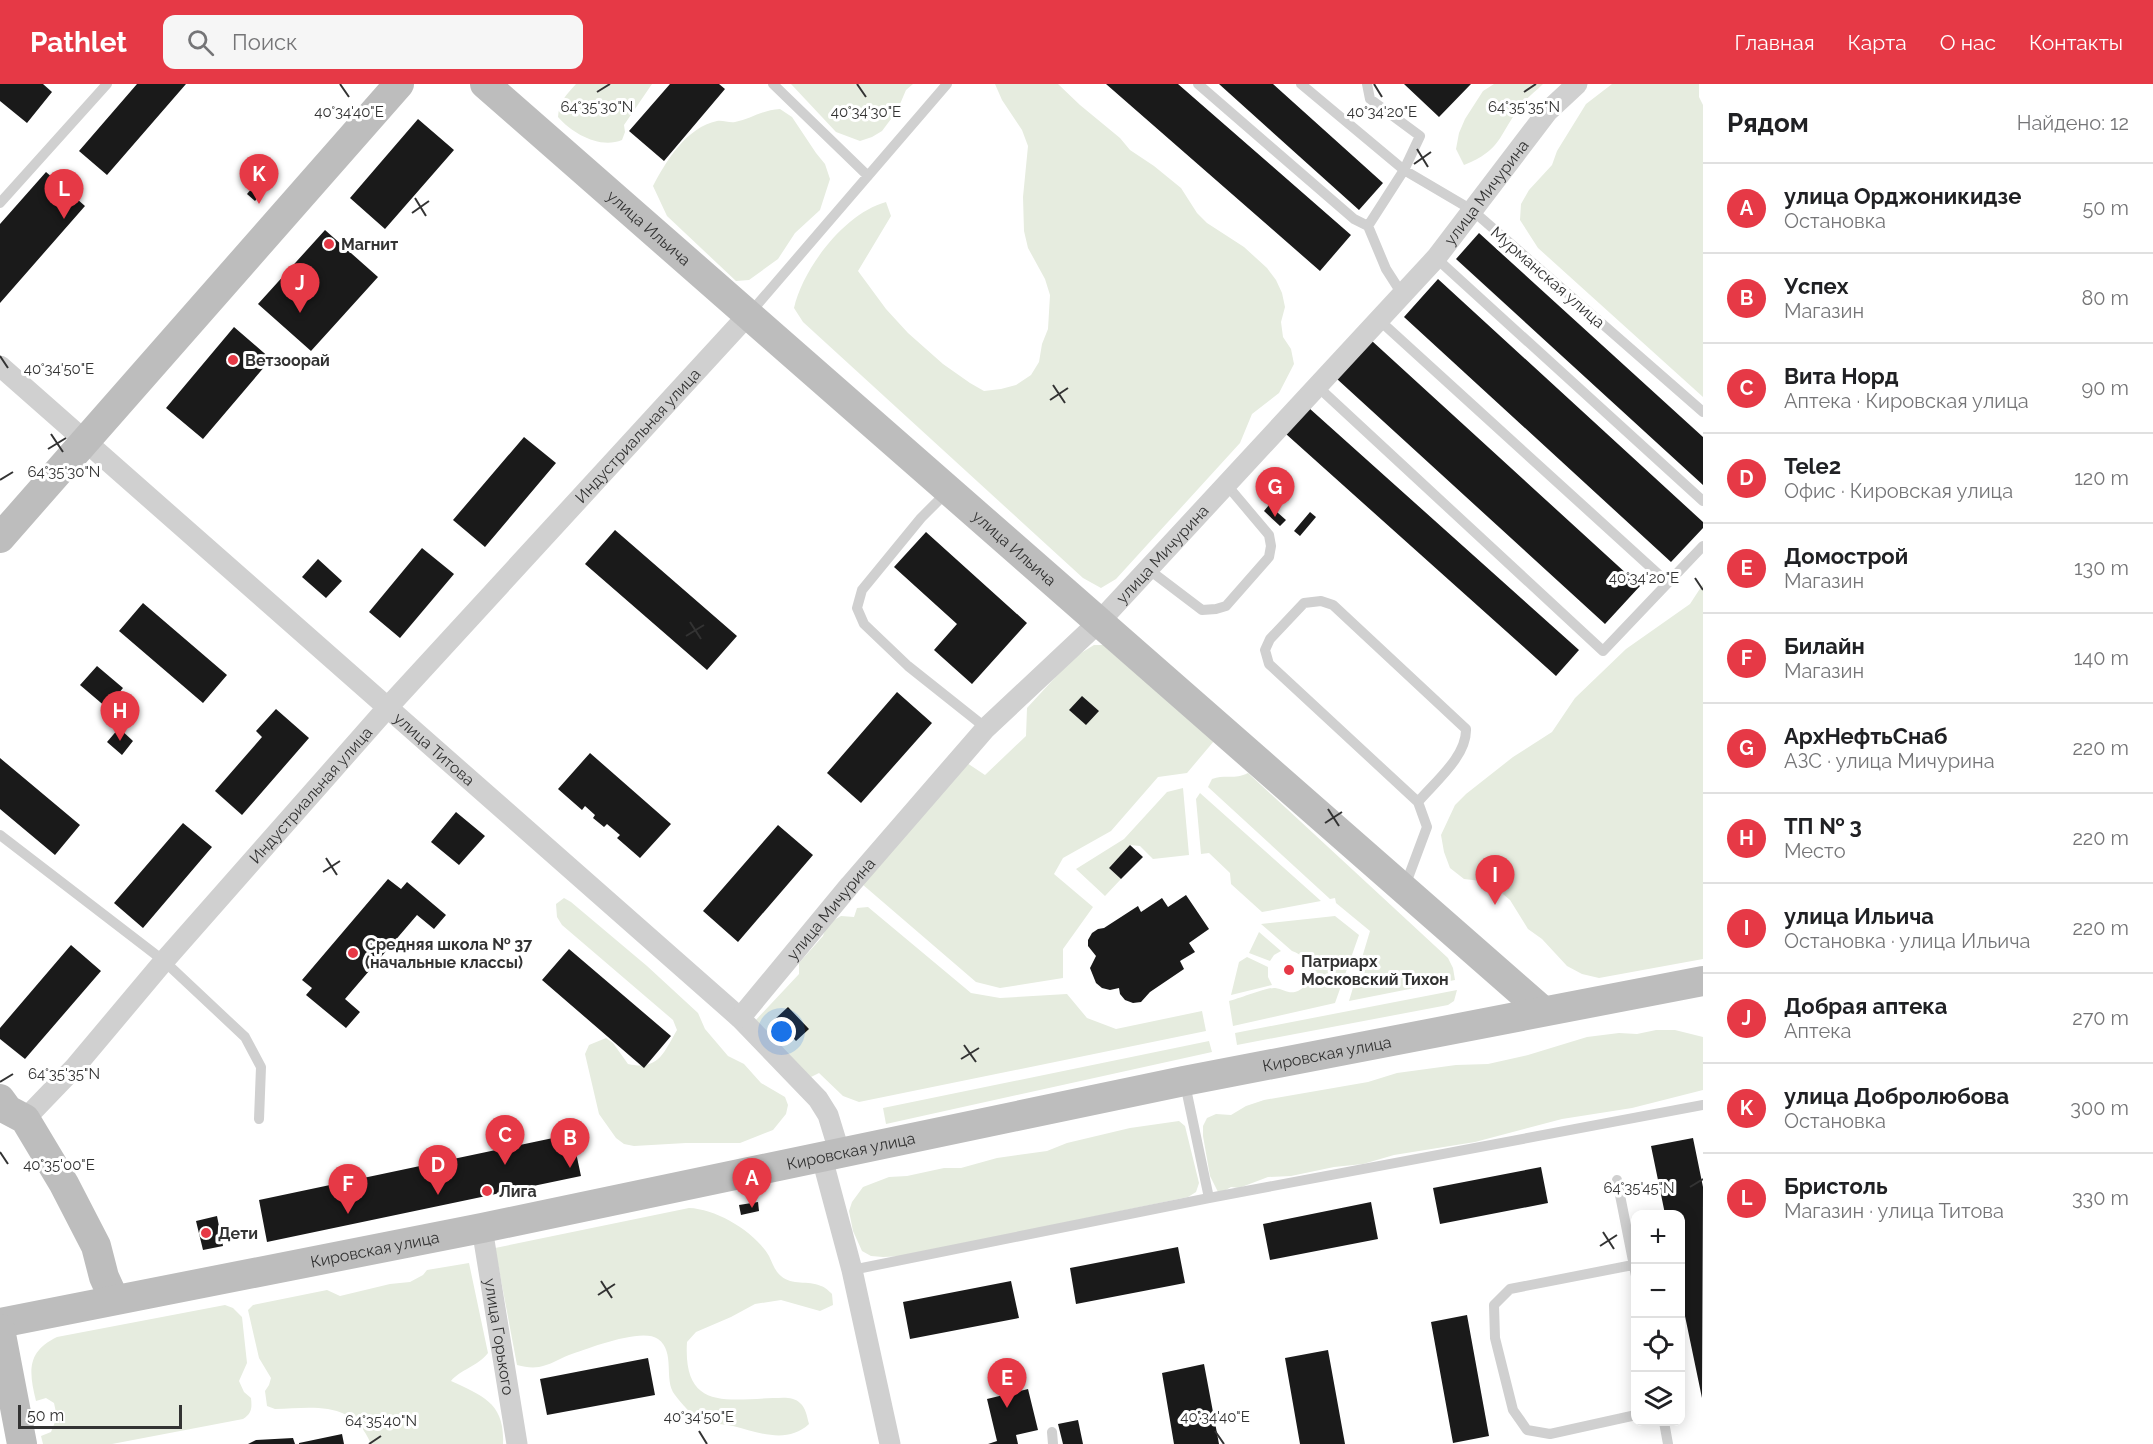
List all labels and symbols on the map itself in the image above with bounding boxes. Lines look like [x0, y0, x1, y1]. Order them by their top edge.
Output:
text: 64°35'30"N [561, 98, 633, 116]
text: 64°35'35"N [1488, 98, 1560, 116]
text: 40°34'40"E [314, 103, 384, 121]
text: 40°34'30"E [831, 103, 901, 121]
text: 40°34'20"E [1347, 103, 1417, 121]
street label: улица Мичурина [1440, 136, 1533, 249]
pin: K [240, 154, 278, 204]
pin: L [44, 170, 84, 219]
street label: улица Ильича [603, 186, 694, 270]
street label: Мурманская улица [1487, 223, 1609, 332]
place label: Магнит [341, 235, 398, 254]
marker: Магнит [322, 237, 336, 251]
pin: J [280, 264, 320, 313]
place label: Ветзоорай [245, 351, 330, 370]
marker: Ветзоорай [226, 353, 240, 367]
text: 40°34'50"E [24, 360, 94, 378]
street label: Индустриальная улица [571, 364, 704, 507]
text: 64°35'30"N [28, 463, 100, 481]
pin: G [1256, 468, 1294, 517]
street label: улица Мичурина [1112, 501, 1213, 607]
street label: улица Ильича [968, 507, 1060, 590]
text: 40°34'20"E [1609, 569, 1679, 587]
pin: H [100, 692, 140, 741]
street label: улица Титова [390, 709, 478, 790]
street label: Индустриальная улица [246, 723, 376, 868]
street label: улица Мичурина [783, 854, 879, 964]
pin: I [1476, 856, 1514, 905]
place label: Средняя школа № 37 (начальные классы) [365, 935, 532, 972]
marker: Средняя школа № 37 (начальные классы) [346, 946, 360, 960]
place label: Патриарх Московский Тихон [1301, 952, 1449, 989]
marker: Патриарх Московский Тихон [1282, 963, 1296, 977]
your location [767, 1017, 796, 1046]
street label: Кировская улица [1261, 1032, 1393, 1076]
text: 64°35'35"N [28, 1065, 100, 1083]
pin: C [486, 1116, 524, 1165]
pin: B [550, 1118, 590, 1168]
street label: Кировская улица [785, 1129, 917, 1174]
pin: D [418, 1146, 458, 1195]
text: 40°35'00"E [23, 1156, 95, 1174]
pin: A [732, 1158, 771, 1208]
pin: F [328, 1164, 368, 1214]
text: 64°35'45"N [1603, 1179, 1675, 1197]
place label: Лига [499, 1182, 537, 1201]
marker: Лига [480, 1184, 494, 1198]
place label: Дети [218, 1224, 258, 1243]
marker: Дети [199, 1226, 213, 1240]
street label: Кировская улица [309, 1228, 441, 1272]
street label: улица Горького [480, 1277, 518, 1397]
pin: E [988, 1358, 1026, 1408]
scale bar [18, 1402, 182, 1430]
text: 40°34'50"E [664, 1408, 734, 1426]
text: 40°34'40"E [1180, 1408, 1250, 1426]
text: 64°35'40"N [345, 1412, 417, 1430]

